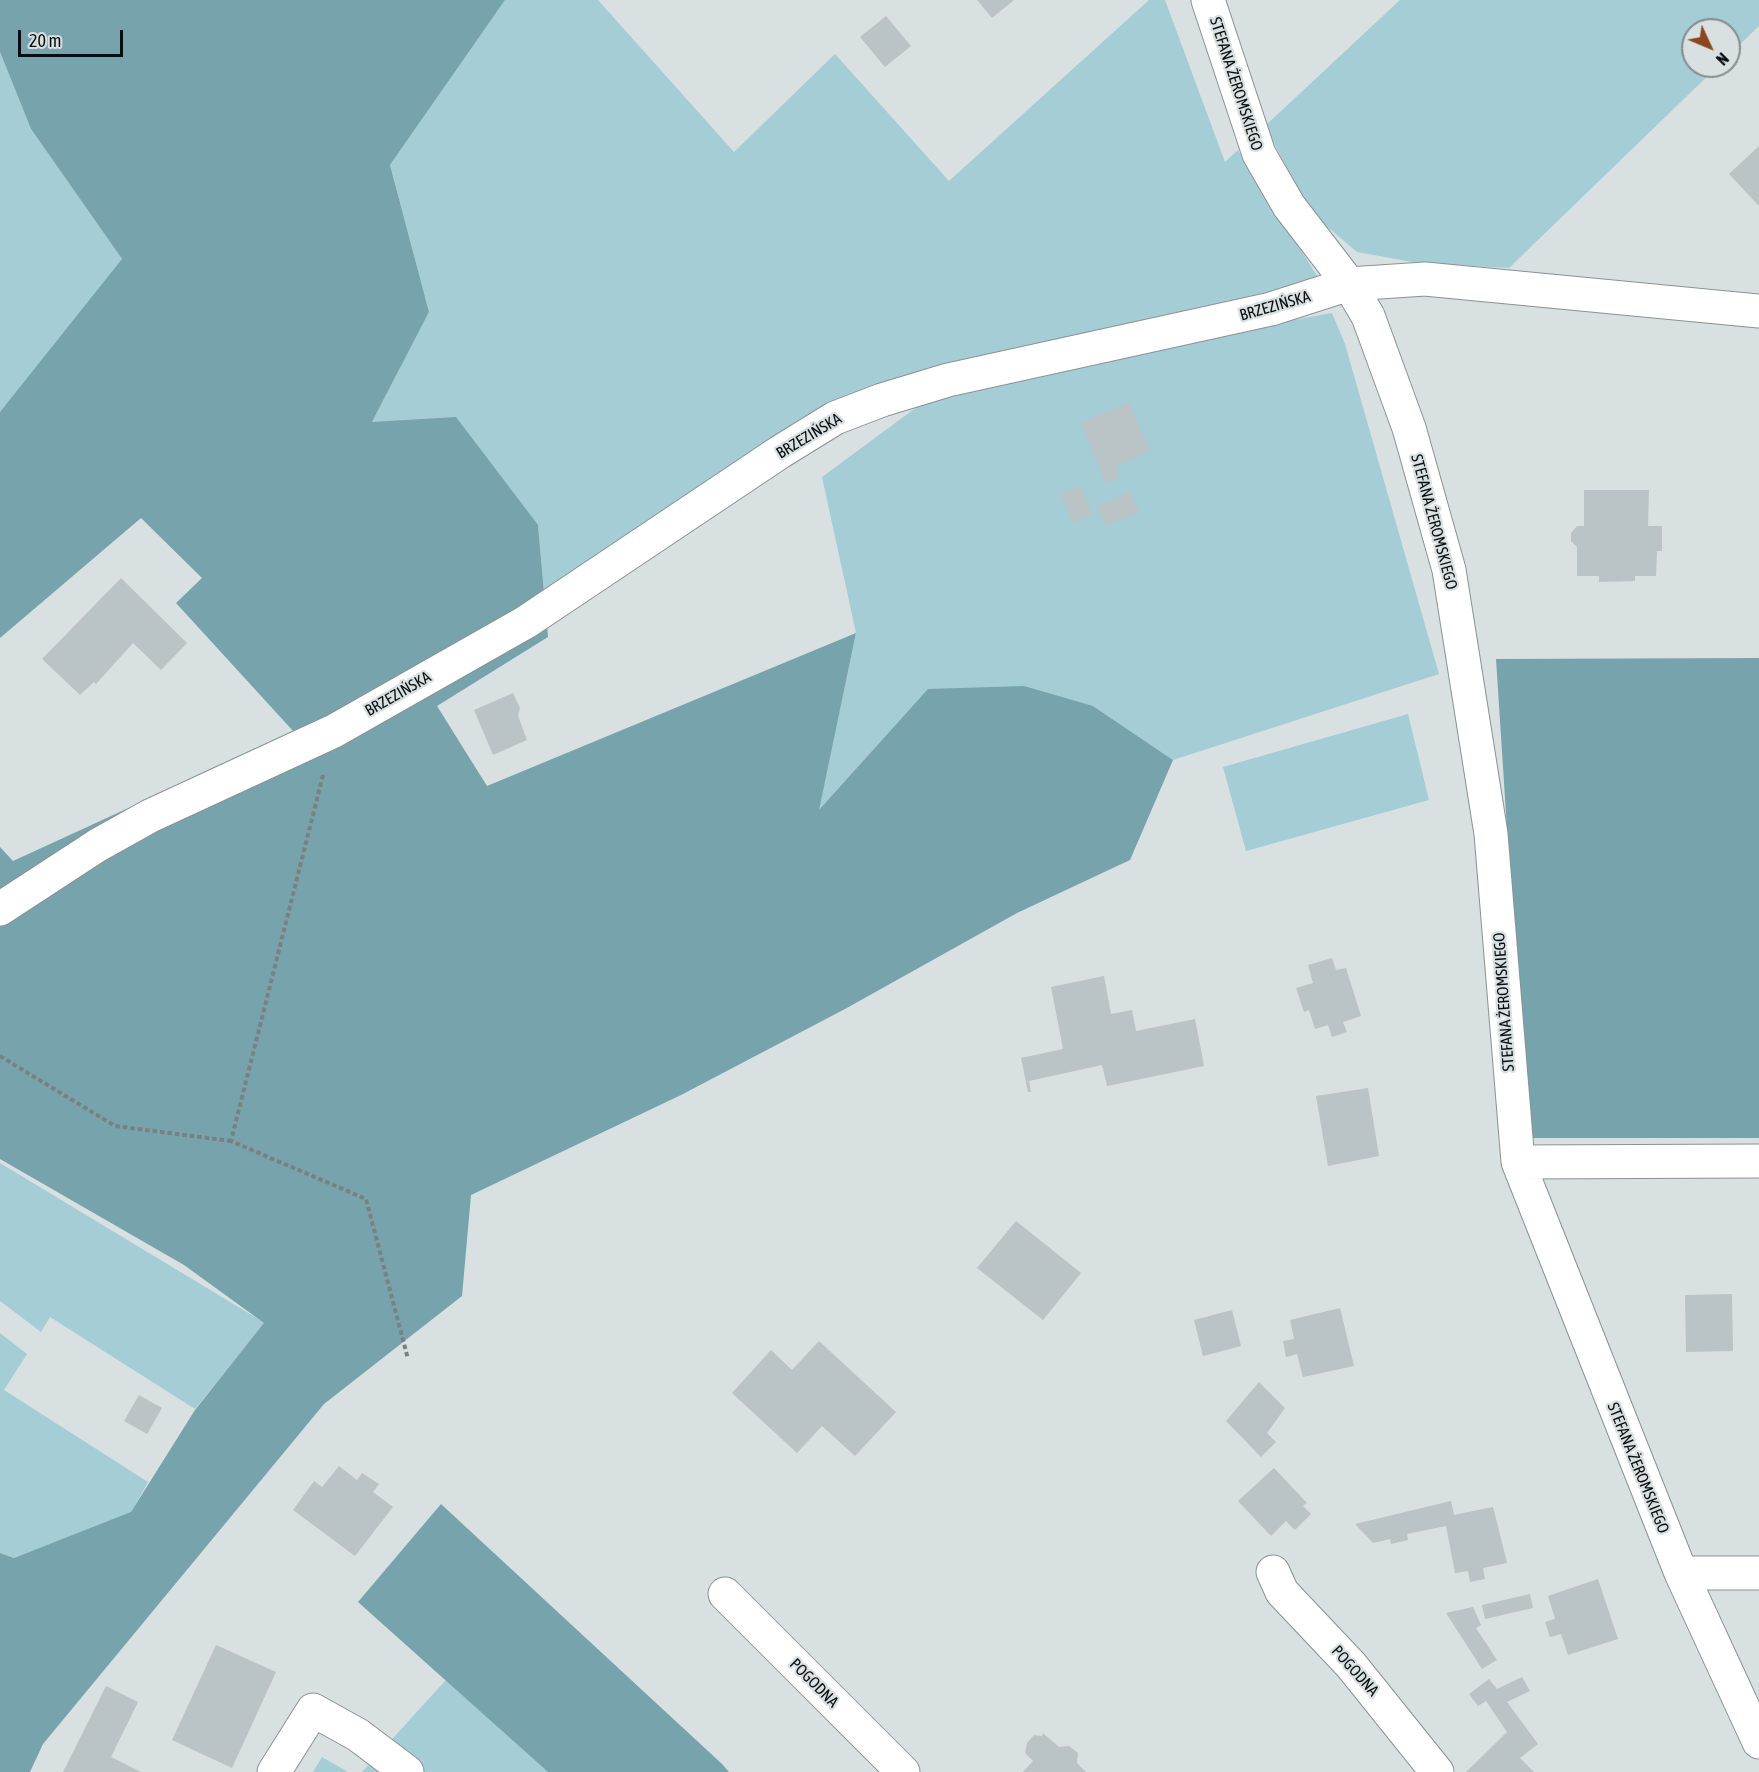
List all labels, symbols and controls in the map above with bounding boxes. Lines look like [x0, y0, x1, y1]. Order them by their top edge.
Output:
street label: STEFANA ŻEROMSKIEGO [1205, 15, 1267, 153]
scale bar [21, 18, 126, 56]
north arrow [1681, 18, 1741, 78]
text: 20 m [29, 30, 61, 51]
text: N [1713, 49, 1732, 69]
street label: BRZEZIŃSKA [1237, 287, 1313, 325]
street label: BRZEZIŃSKA [773, 409, 845, 463]
street label: STEFANA ŻEROMSKIEGO [1407, 452, 1461, 592]
street label: BRZEZIŃSKA [362, 668, 434, 720]
street label: STEFANA ŻEROMSKIEGO [1490, 932, 1518, 1072]
street label: STEFANA ŻEROMSKIEGO [1603, 1400, 1673, 1536]
street label: POGODNA [1327, 1642, 1383, 1700]
street label: POGODNA [786, 1655, 842, 1711]

